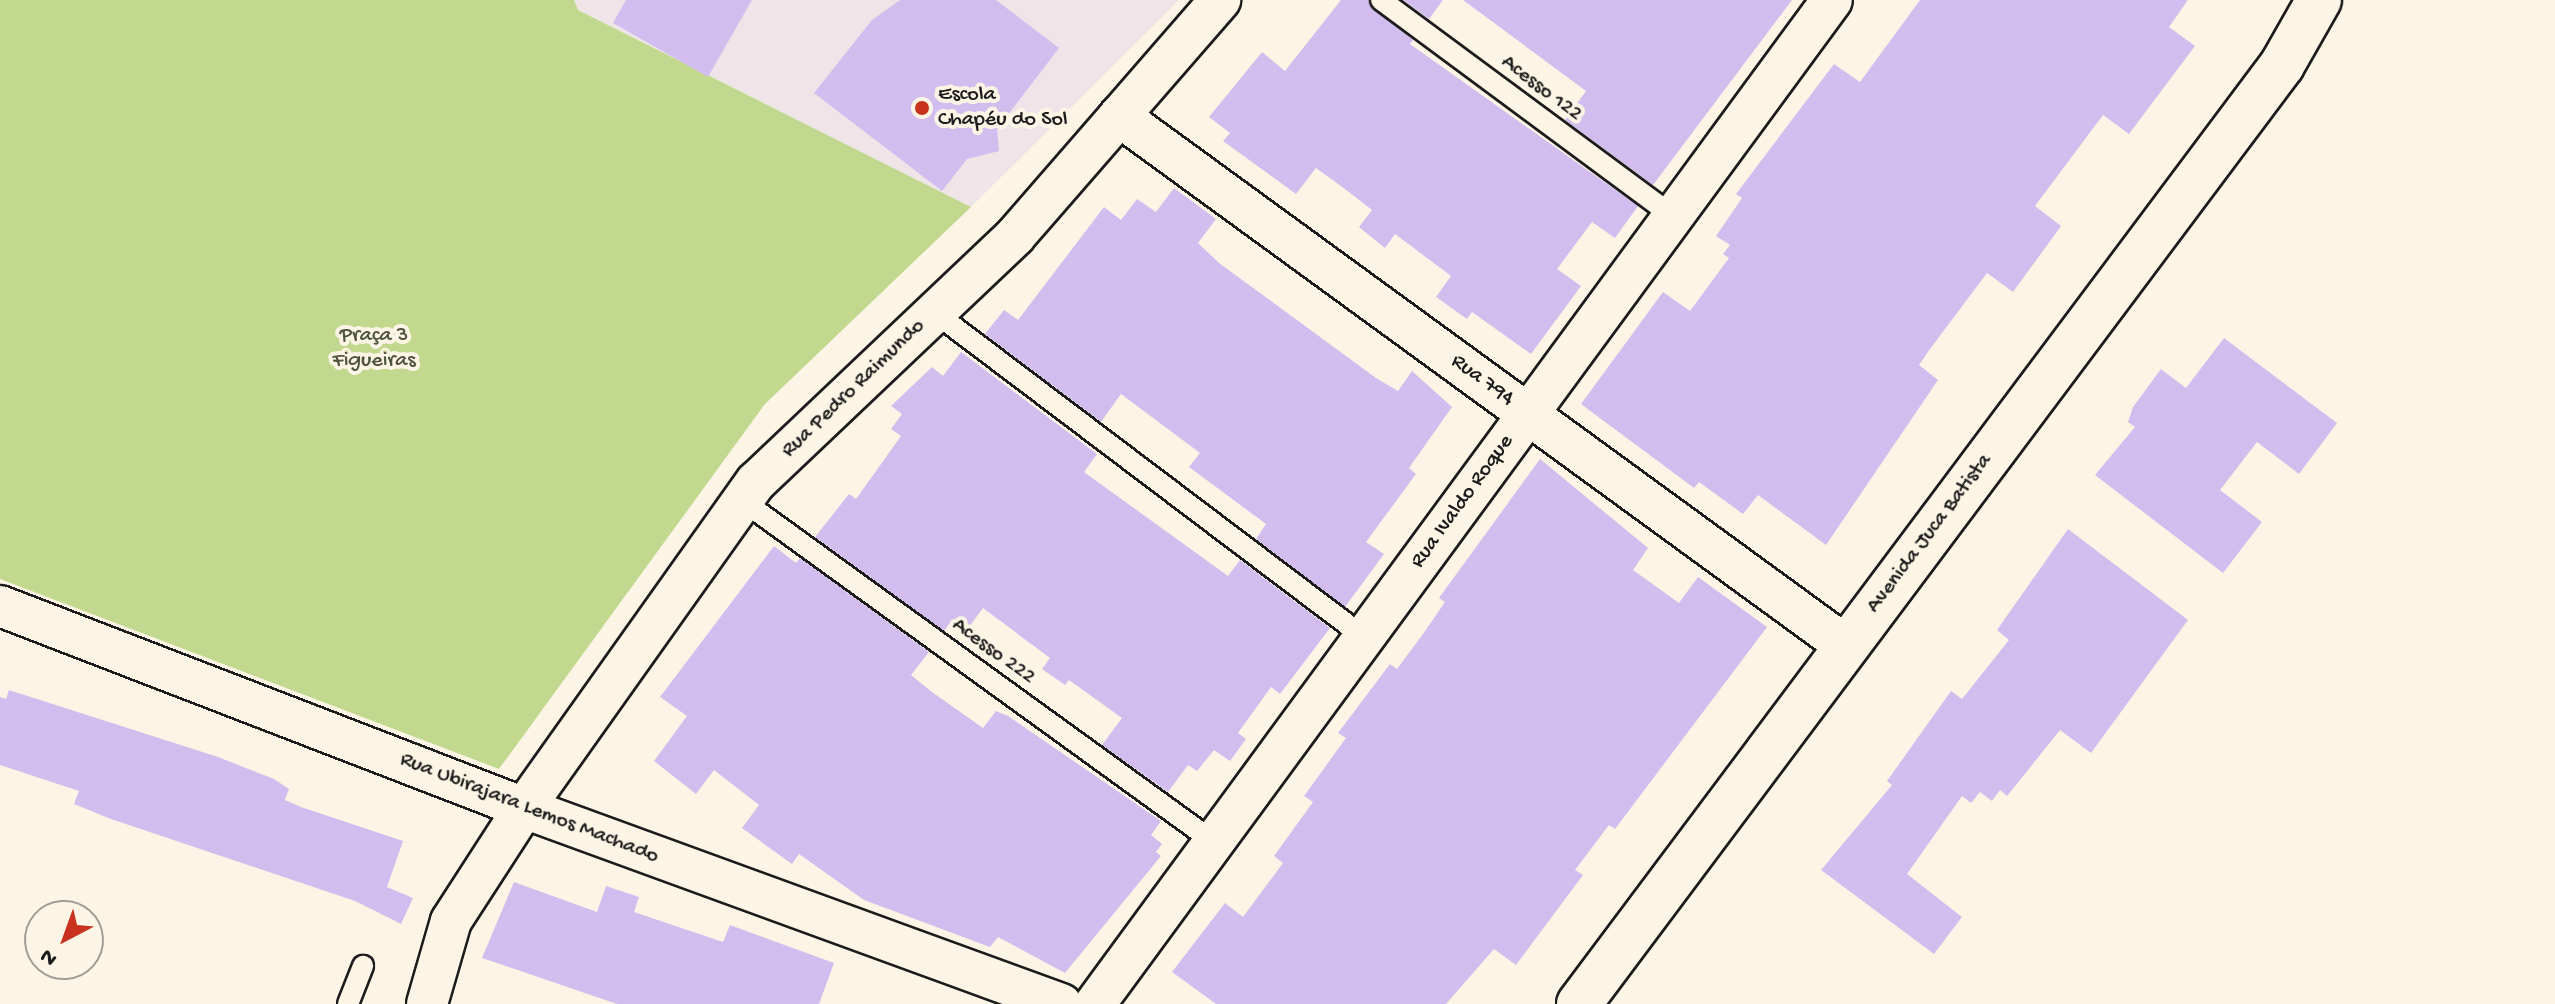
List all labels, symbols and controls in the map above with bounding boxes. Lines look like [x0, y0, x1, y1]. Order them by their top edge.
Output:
street label: Acesso 122 [1495, 50, 1587, 128]
place label: Escola Chapéu do Sol [938, 82, 1068, 134]
marker: Escola Chapéu do Sol [913, 99, 931, 117]
street label: Rua Pedro Raimundo [777, 314, 931, 464]
park label: Praça 3 Figueiras [332, 323, 416, 374]
street label: Rua 794 [1445, 349, 1519, 413]
street label: Rua Ivaldo Roque [1406, 430, 1520, 574]
street label: Avenida Juca Batista [1861, 449, 1999, 619]
street label: Acesso 222 [946, 613, 1040, 691]
street label: Rua Ubirajara Lemos Machado [396, 747, 662, 871]
north arrow [24, 900, 104, 980]
text: N [36, 942, 64, 971]

